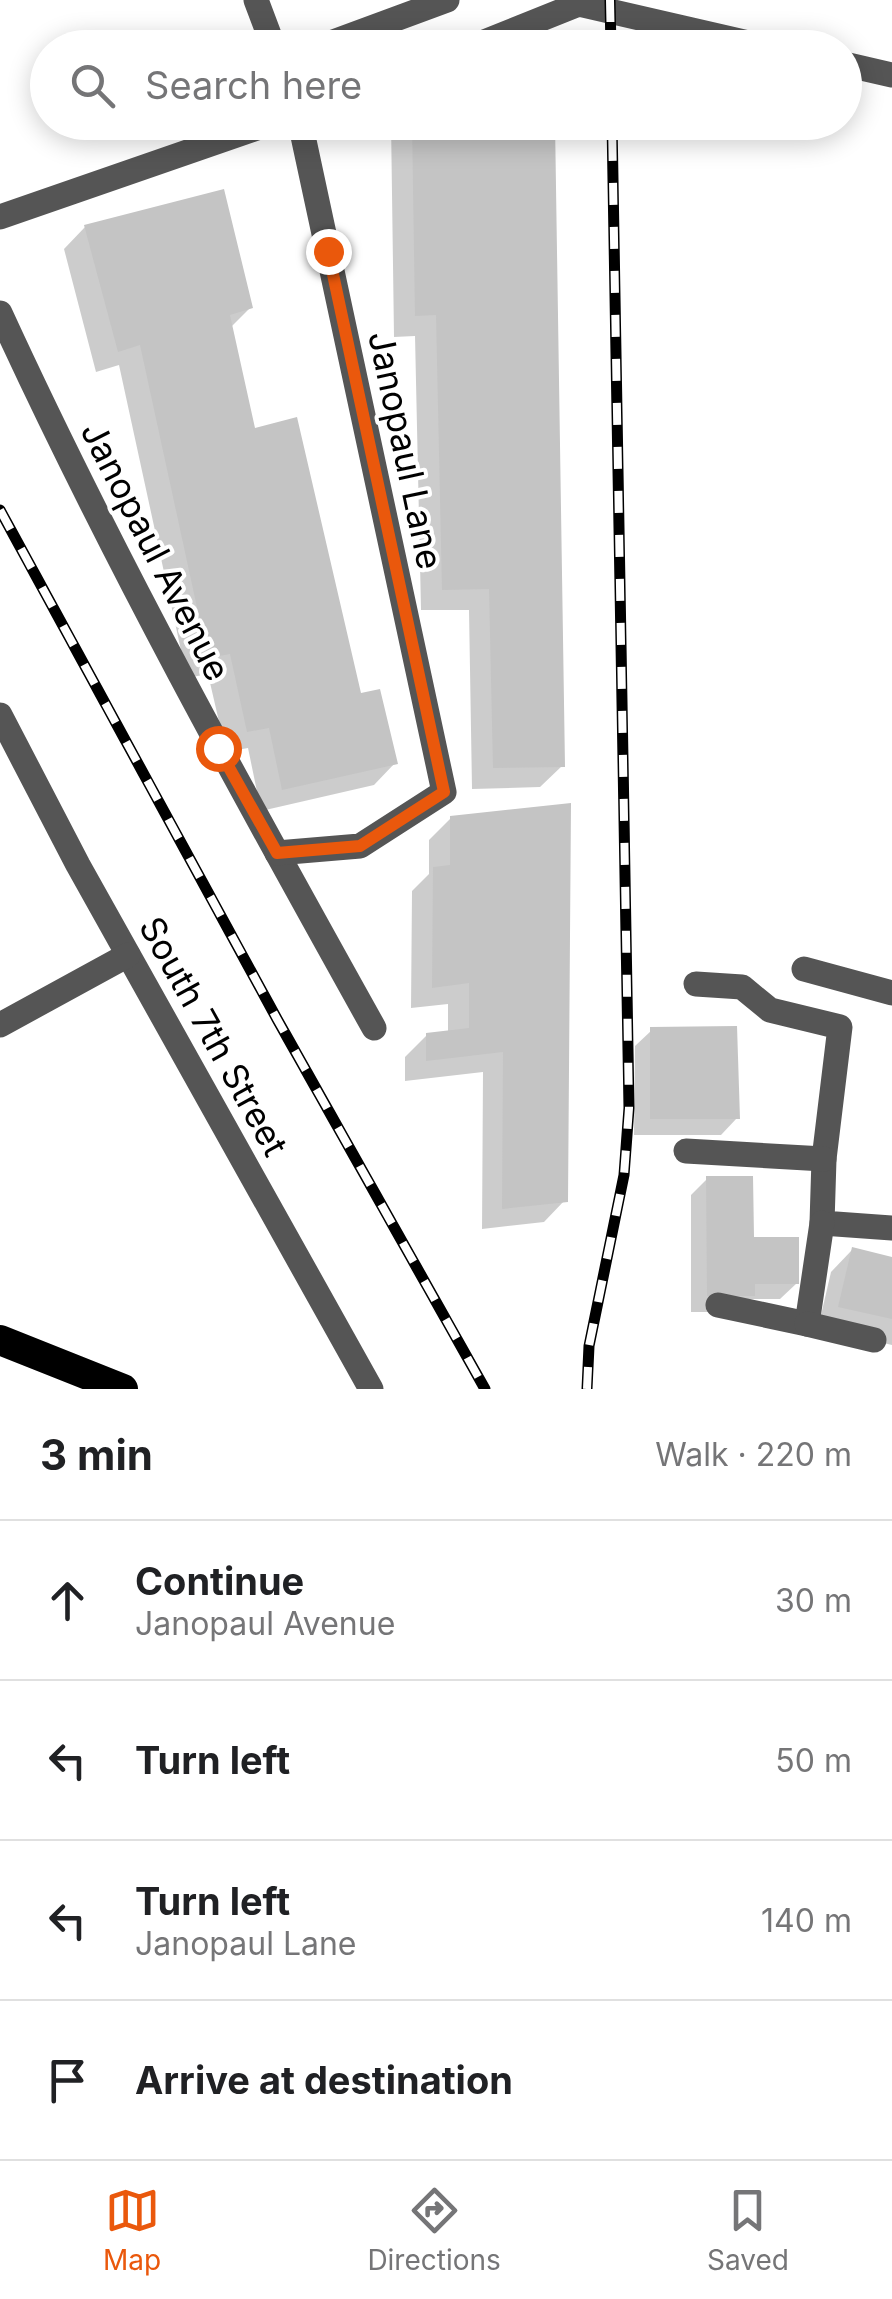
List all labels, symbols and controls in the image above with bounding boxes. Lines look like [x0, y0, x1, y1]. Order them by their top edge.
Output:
search box [30, 30, 862, 140]
icon: search [65, 58, 120, 113]
text: Search here [145, 62, 362, 108]
route end [306, 229, 352, 275]
street label: Janopaul Lane [360, 327, 452, 573]
street label: Janopaul Avenue [73, 415, 239, 687]
route start [196, 726, 242, 772]
street label: South 7th Street [131, 909, 297, 1163]
text: 3 min [40, 1429, 153, 1480]
text: Walk · 220 m [655, 1435, 852, 1474]
text: Continue [135, 1558, 304, 1604]
icon: ahead [40, 1573, 95, 1628]
text: 30 m [775, 1581, 852, 1620]
text: Janopaul Avenue [135, 1604, 395, 1643]
icon: left [40, 1733, 95, 1788]
text: Turn left [135, 1737, 290, 1783]
text: 50 m [775, 1741, 852, 1780]
text: Turn left [135, 1878, 290, 1924]
icon: left [40, 1893, 95, 1948]
text: 140 m [761, 1901, 852, 1940]
text: Janopaul Lane [135, 1924, 357, 1963]
icon: arrive [40, 2053, 95, 2108]
text: Arrive at destination [135, 2057, 513, 2103]
tab: Map [103, 2183, 161, 2277]
tab: Directions [367, 2183, 501, 2277]
tab: Saved [707, 2183, 789, 2277]

